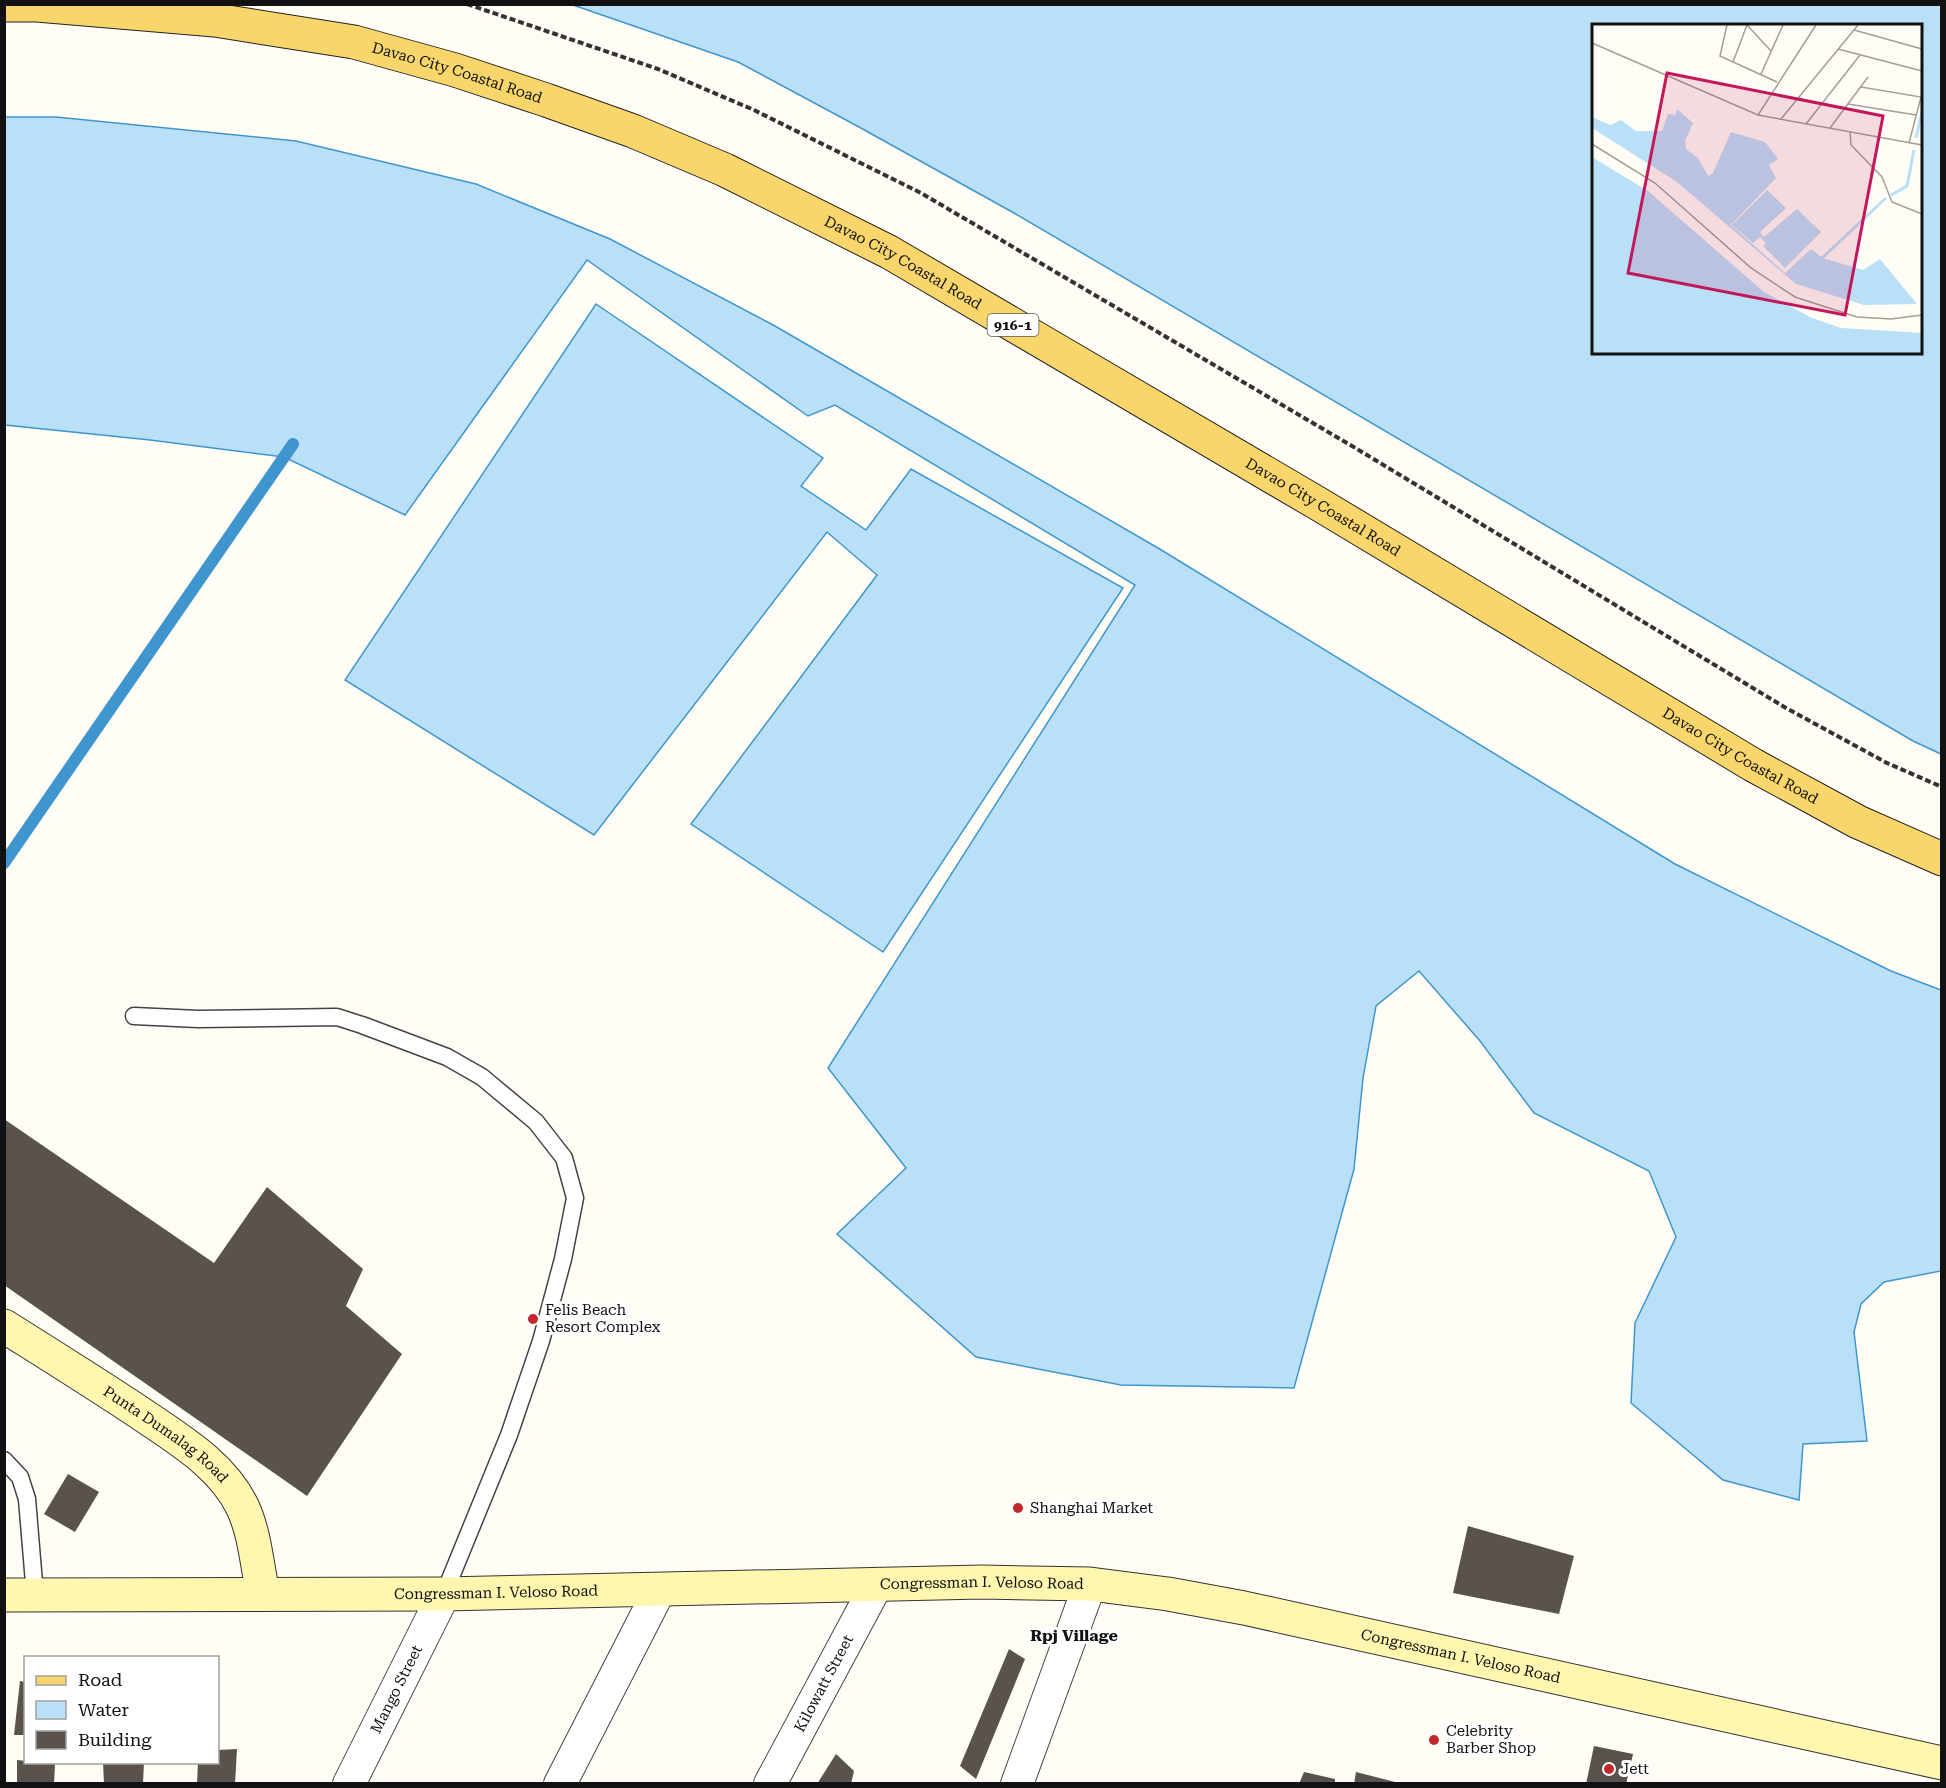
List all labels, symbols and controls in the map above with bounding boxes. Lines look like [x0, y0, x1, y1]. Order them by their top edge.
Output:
inset map [1592, 24, 1922, 354]
street label: Davao City Coastal Road [370, 38, 545, 107]
street label: Davao City Coastal Road [821, 212, 985, 314]
road number: 916-1 [988, 314, 1038, 336]
street label: Davao City Coastal Road [1242, 454, 1404, 560]
street label: Davao City Coastal Road [1659, 704, 1822, 808]
place label: Felis Beach Resort Complex [545, 1301, 661, 1336]
marker: Felis Beach Resort Complex [526, 1312, 540, 1326]
street label: Punta Dumalag Road [100, 1382, 232, 1487]
place label: Shanghai Market [1030, 1499, 1153, 1517]
marker: Shanghai Market [1011, 1501, 1025, 1515]
street label: Congressman I. Veloso Road [880, 1573, 1084, 1593]
street label: Congressman I. Veloso Road [394, 1582, 599, 1603]
street label: Congressman I. Veloso Road [1359, 1625, 1563, 1687]
district label: Rpj Village [1030, 1626, 1118, 1645]
street label: Kilowatt Street [790, 1631, 857, 1735]
street label: Mango Street [367, 1642, 426, 1736]
legend [24, 1656, 219, 1764]
text: Road [78, 1669, 123, 1690]
text: Water [78, 1699, 129, 1720]
place label: Celebrity Barber Shop [1446, 1722, 1536, 1757]
text: Building [78, 1729, 152, 1750]
marker: Celebrity Barber Shop [1427, 1733, 1441, 1747]
place label: Jett [1621, 1760, 1649, 1778]
marker: Jett [1602, 1762, 1616, 1776]

